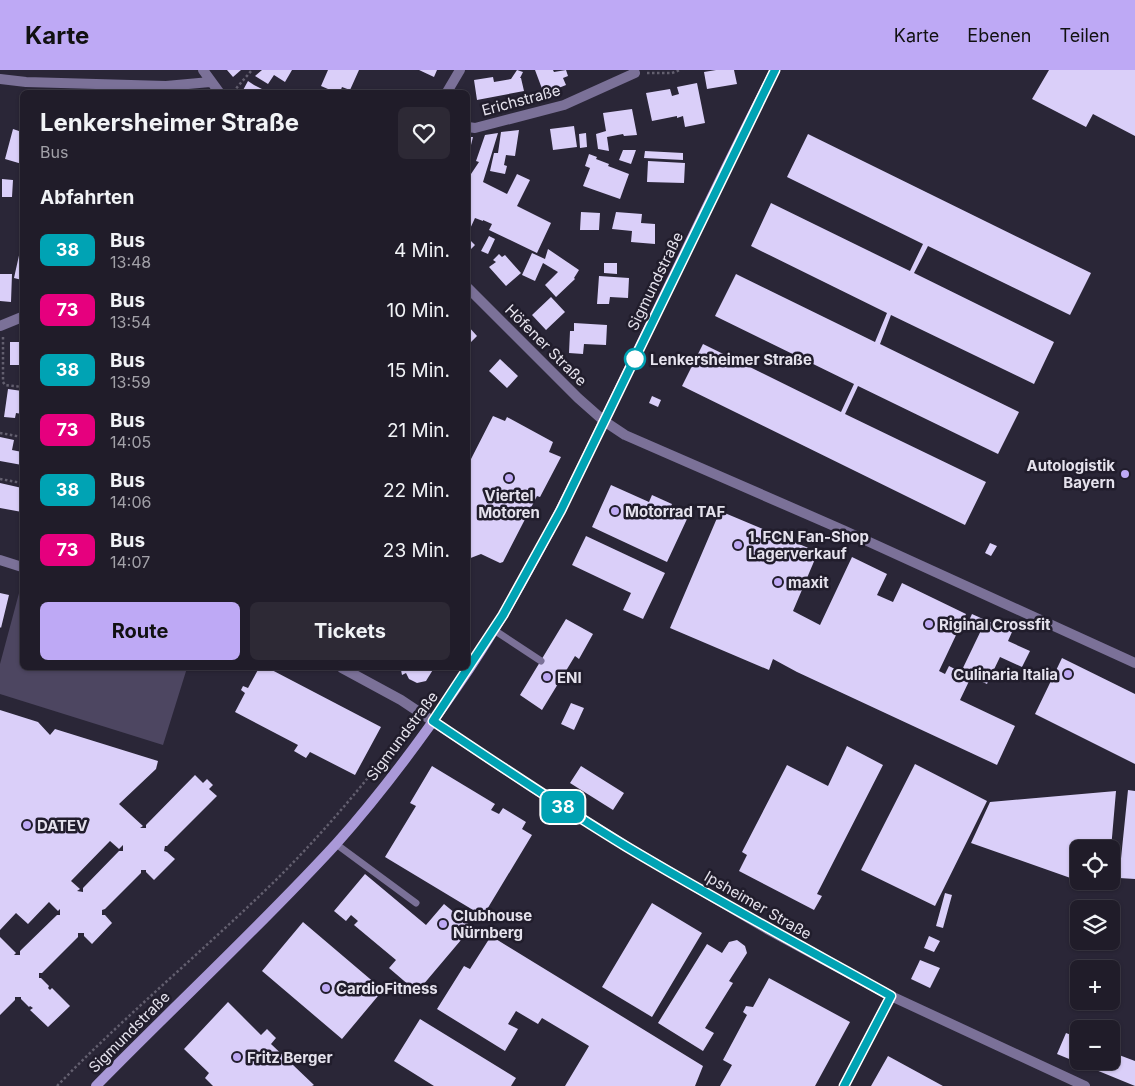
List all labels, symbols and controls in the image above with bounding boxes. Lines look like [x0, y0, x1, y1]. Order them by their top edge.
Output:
text: Karte [25, 21, 89, 50]
text: Karte [894, 25, 939, 46]
text: Ebenen [967, 25, 1031, 46]
text: Teilen [1059, 25, 1110, 46]
street label: Erichstraße [479, 80, 563, 120]
button: heart [398, 107, 450, 159]
text: Lenkersheimer Straße [40, 108, 299, 137]
text: Bus [40, 142, 68, 162]
text: Abfahrten [40, 186, 134, 209]
text: Bus [110, 229, 145, 252]
street label: Sigmundstraße [623, 229, 687, 333]
text: 38 [56, 239, 79, 260]
text: 4 Min. [394, 239, 450, 262]
text: 13:48 [110, 252, 151, 272]
text: Bus [110, 289, 145, 312]
text: 73 [57, 299, 78, 320]
text: 10 Min. [386, 299, 450, 322]
street label: Höfener Straße [501, 300, 591, 390]
text: 13:54 [110, 312, 151, 332]
marker: Lenkersheimer Straße [624, 348, 646, 370]
text: Bus [110, 349, 145, 372]
place label: Lenkersheimer Straße [650, 350, 812, 369]
text: 38 [56, 359, 79, 380]
text: 15 Min. [387, 359, 450, 382]
text: 13:59 [110, 372, 151, 392]
text: Bus [110, 409, 145, 432]
text: 73 [57, 419, 78, 440]
text: 21 Min. [387, 419, 450, 442]
text: 14:05 [110, 432, 151, 452]
place label: Autologistik Bayern [1026, 456, 1115, 492]
marker: Autologistik Bayern [1119, 468, 1131, 480]
text: Bus [110, 469, 145, 492]
marker: Viertel Motoren [503, 472, 515, 484]
text: 38 [56, 479, 79, 500]
text: 22 Min. [383, 479, 450, 502]
place label: Viertel Motoren [478, 486, 540, 522]
text: 14:06 [110, 492, 151, 512]
place label: Motorrad TAF [625, 502, 725, 521]
marker: Motorrad TAF [609, 505, 621, 517]
place label: 1. FCN Fan-Shop Lagerverkauf [748, 527, 869, 563]
text: Bus [110, 529, 145, 552]
text: 73 [57, 539, 78, 560]
text: 23 Min. [383, 539, 450, 562]
marker: 1. FCN Fan-Shop Lagerverkauf [732, 539, 744, 551]
text: 14:07 [110, 552, 150, 572]
place label: maxit [788, 573, 829, 592]
marker: maxit [772, 576, 784, 588]
button: Route [40, 602, 240, 660]
button: Tickets [250, 602, 450, 660]
place label: Riginal Crossfit [939, 615, 1051, 634]
marker: Riginal Crossfit [923, 618, 935, 630]
place label: Culinaria Italia [953, 665, 1058, 684]
place label: ENI [557, 668, 582, 687]
marker: Culinaria Italia [1062, 668, 1074, 680]
marker: ENI [541, 671, 553, 683]
street label: Sigmundstraße [362, 687, 442, 785]
line badge: 38 [540, 791, 586, 823]
text: 38 [551, 796, 575, 817]
place label: DATEV [37, 816, 87, 835]
marker: DATEV [21, 819, 33, 831]
map controls [1070, 840, 1120, 1070]
button: locate [1070, 840, 1120, 890]
street label: Ipsheimer Straße [701, 867, 815, 943]
button: layers [1070, 900, 1120, 950]
place label: Clubhouse Nürnberg [453, 906, 532, 942]
marker: Clubhouse Nürnberg [437, 918, 449, 930]
button: + [1070, 960, 1120, 1010]
place label: CardioFitness [336, 979, 438, 998]
marker: CardioFitness [320, 982, 332, 994]
street label: Sigmundstraße [84, 987, 174, 1077]
button: − [1070, 1020, 1120, 1070]
place label: Fritz Berger [247, 1048, 333, 1067]
marker: Fritz Berger [231, 1051, 243, 1063]

